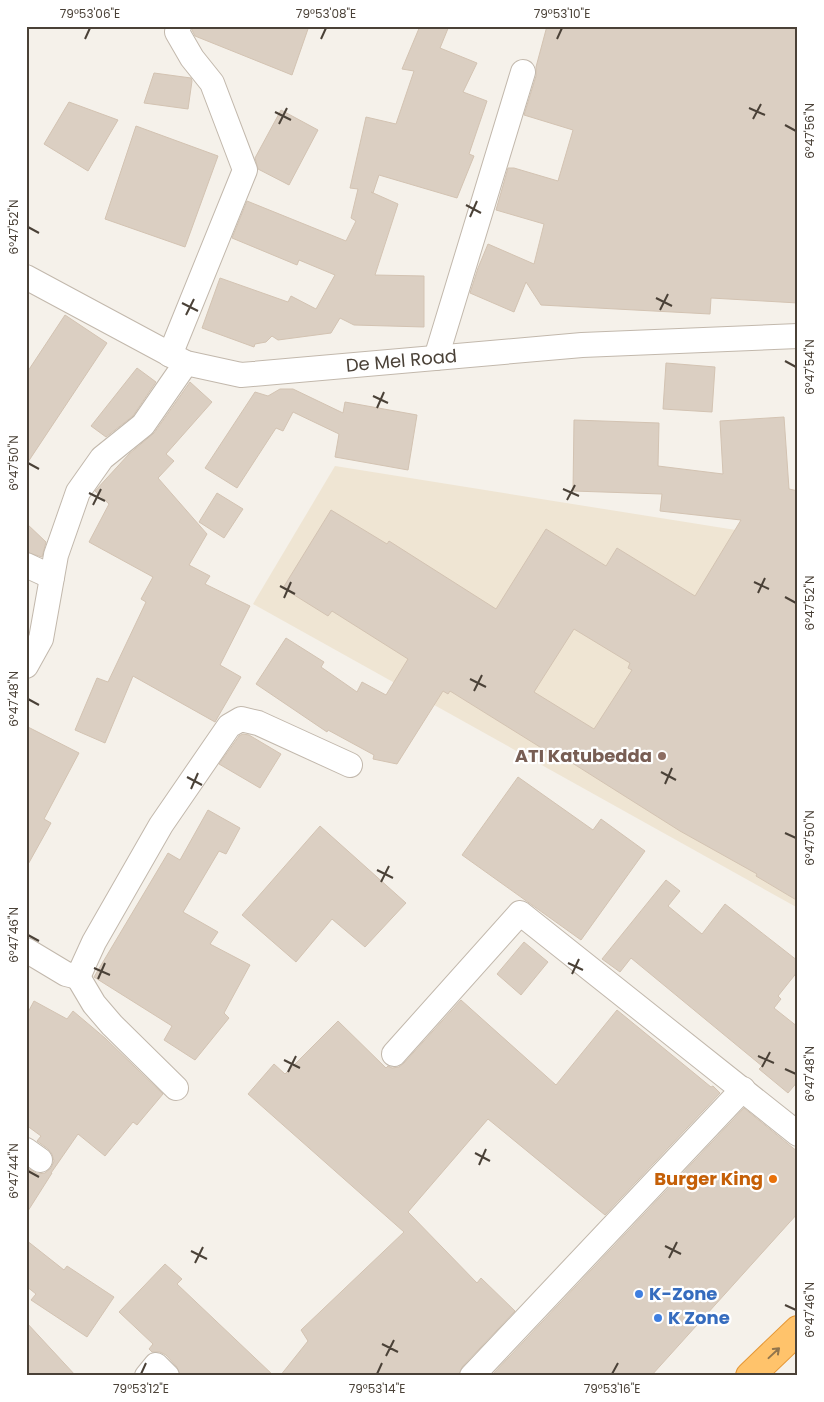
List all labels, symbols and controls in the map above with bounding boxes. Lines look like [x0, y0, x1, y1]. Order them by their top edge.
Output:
text: 79°53'06"E [60, 5, 120, 22]
text: 79°53'08"E [296, 5, 356, 22]
text: 79°53'10"E [534, 5, 590, 22]
text: 6°47'56"N [801, 103, 818, 159]
text: 6°47'52"N [5, 200, 22, 254]
text: 6°47'54"N [801, 339, 818, 395]
street label: De Mel Road [345, 343, 458, 378]
text: 6°47'50"N [5, 435, 22, 491]
text: 6°47'52"N [801, 576, 818, 630]
text: 6°47'48"N [5, 671, 22, 727]
place label: ATI Katubedda [515, 743, 652, 768]
marker: ATI Katubedda [656, 750, 668, 762]
text: 6°47'50"N [801, 810, 818, 866]
text: 6°47'46"N [5, 907, 22, 963]
text: 6°47'48"N [801, 1046, 818, 1102]
text: 6°47'44"N [5, 1143, 22, 1199]
place label: Burger King [654, 1166, 763, 1191]
marker: Burger King [767, 1173, 779, 1185]
place label: K-Zone [649, 1281, 717, 1306]
text: 6°47'46"N [801, 1282, 818, 1338]
marker: K-Zone [633, 1288, 645, 1300]
place label: K Zone [668, 1305, 730, 1330]
marker: K Zone [652, 1312, 664, 1324]
one-way arrow [767, 1347, 780, 1359]
text: 79°53'12"E [113, 1380, 169, 1397]
text: 79°53'14"E [349, 1380, 405, 1397]
text: 79°53'16"E [584, 1380, 640, 1397]

